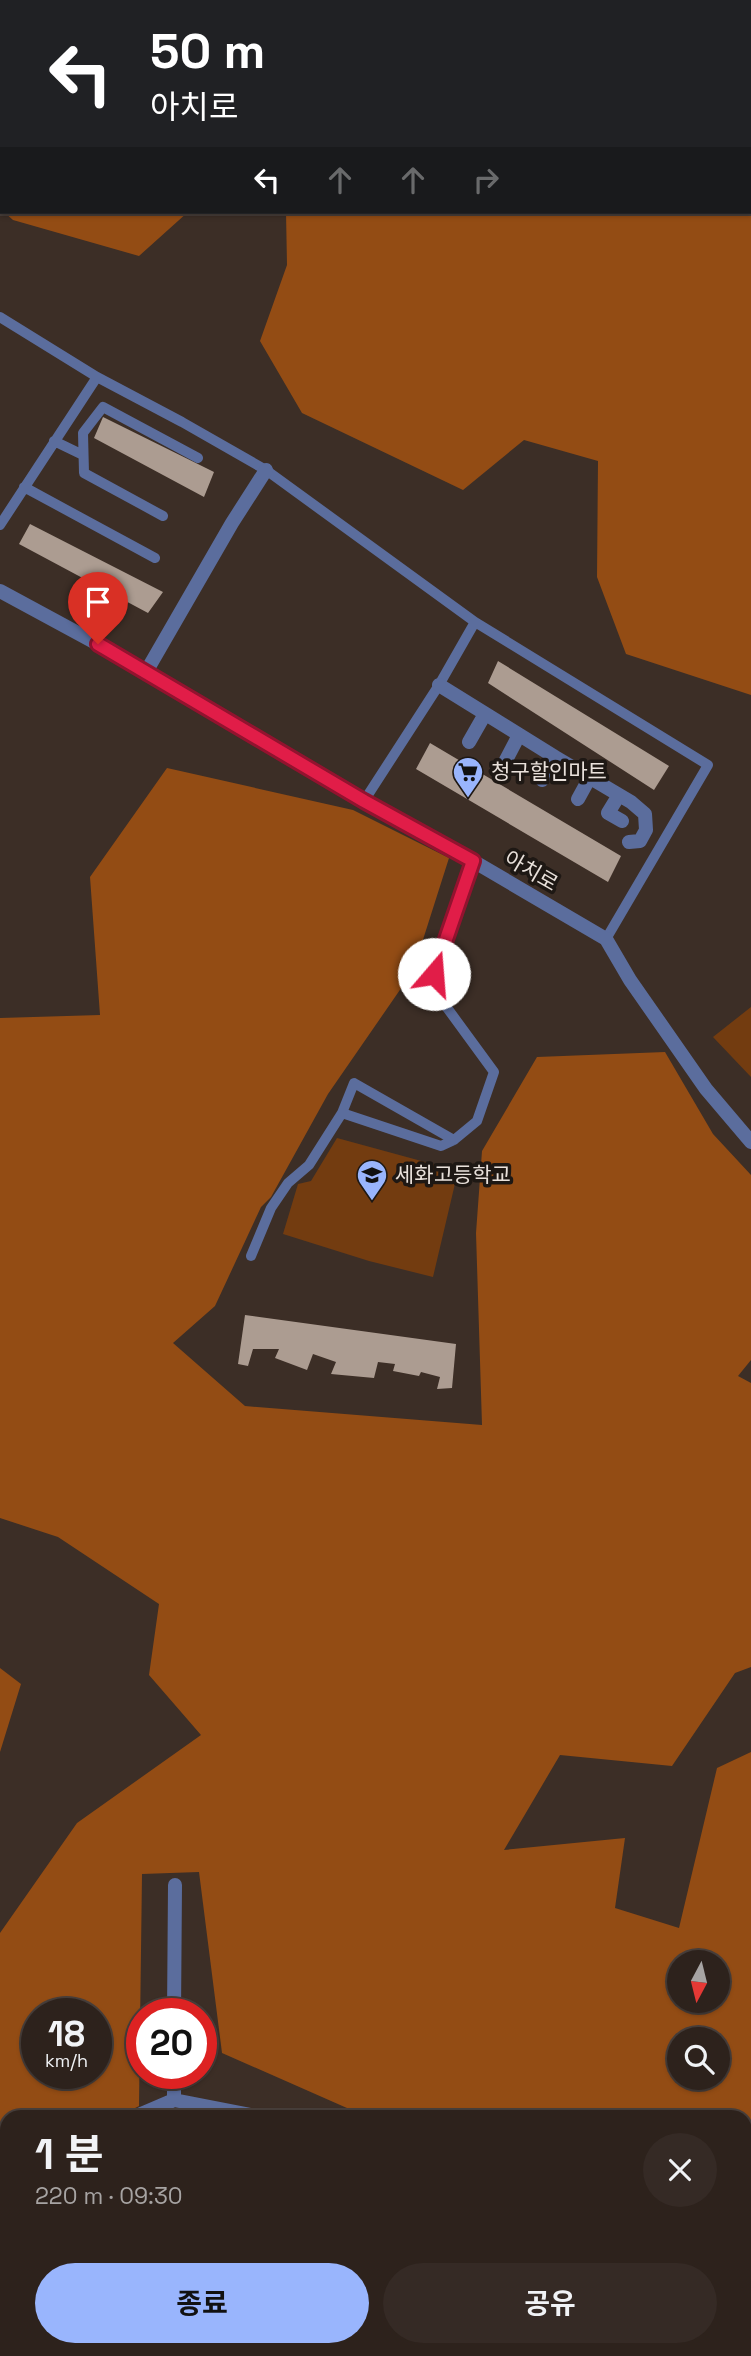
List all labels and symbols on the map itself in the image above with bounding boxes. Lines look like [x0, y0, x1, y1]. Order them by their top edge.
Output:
pin [68, 572, 128, 644]
supermarket icon: 청구할인마트 [451, 755, 485, 799]
place label: 청구할인마트 [491, 758, 607, 785]
street label: 아치로 [499, 844, 563, 897]
position arrow [397, 937, 471, 1011]
school or university icon: 세화고등학교 [355, 1158, 389, 1202]
place label: 세화고등학교 [395, 1161, 511, 1188]
north arrow [667, 1950, 730, 2012]
speed limit sign: 20 [126, 1998, 217, 2089]

